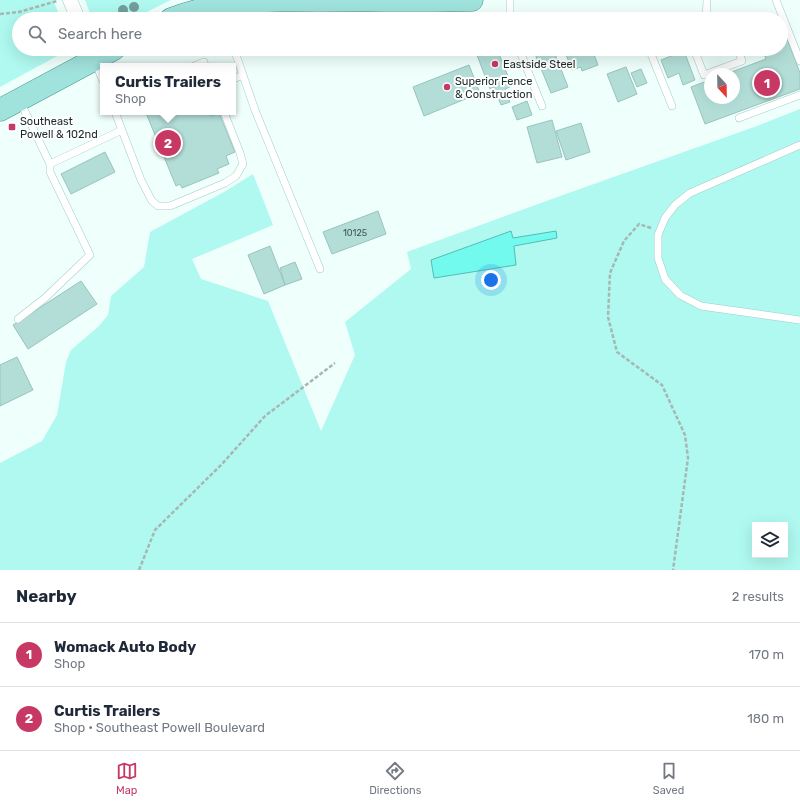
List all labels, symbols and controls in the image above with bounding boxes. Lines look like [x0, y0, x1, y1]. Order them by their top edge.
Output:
search box [12, 12, 788, 56]
icon: search [26, 23, 48, 45]
text: Search here [58, 25, 142, 43]
place label: Eastside Steel [503, 58, 575, 71]
marker: Eastside Steel [490, 59, 500, 69]
popup [100, 63, 236, 115]
north arrow [704, 68, 740, 104]
pin: 1 [754, 68, 780, 98]
text: Curtis Trailers [115, 73, 221, 91]
place label: Superior Fence & Construction [455, 75, 532, 101]
marker: Superior Fence & Construction [442, 82, 452, 92]
text: Shop [115, 91, 146, 106]
place label: Southeast Powell & 102nd [20, 115, 98, 141]
marker: Southeast Powell & 102nd [7, 122, 17, 132]
pin: 2 [155, 128, 181, 158]
house number: 10125 [343, 228, 367, 238]
your location [481, 270, 501, 290]
map controls [752, 522, 788, 558]
button: layers [752, 522, 788, 558]
text: Nearby [16, 586, 77, 606]
text: 2 results [732, 589, 784, 604]
text: Womack Auto Body [54, 638, 196, 656]
text: 1 [26, 647, 32, 662]
text: 170 m [749, 647, 784, 662]
text: Shop [54, 656, 85, 671]
text: Curtis Trailers [54, 702, 160, 720]
text: 2 [25, 711, 33, 726]
text: 180 m [747, 711, 784, 726]
text: Shop · Southeast Powell Boulevard [54, 720, 265, 735]
tab: Map [116, 760, 138, 797]
tab: Directions [369, 760, 421, 797]
tab: Saved [653, 760, 684, 797]

